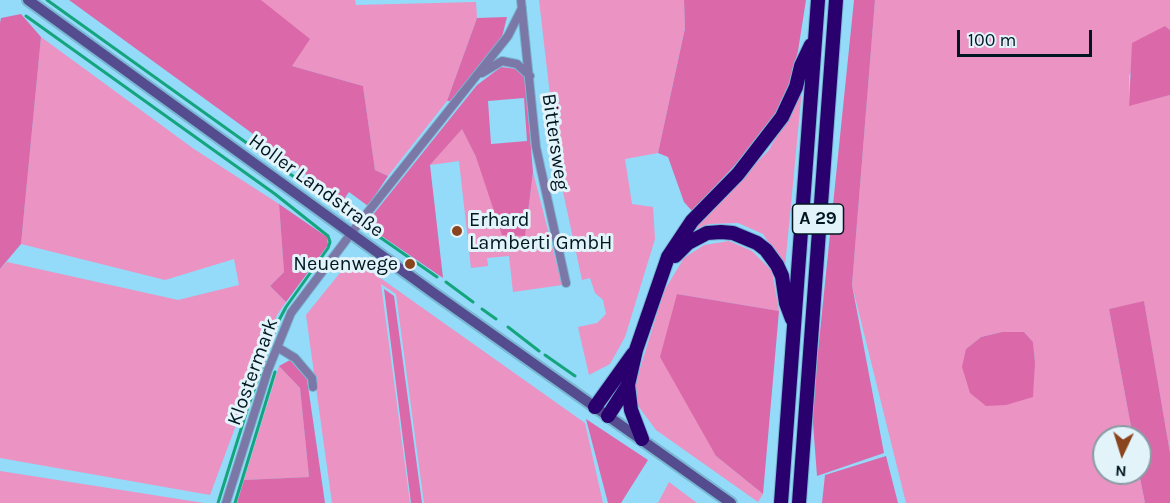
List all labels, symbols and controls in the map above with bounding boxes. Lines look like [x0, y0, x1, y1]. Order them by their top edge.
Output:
scale bar [960, 18, 1095, 56]
text: 100 m [968, 29, 1016, 51]
street label: Bittersweg [536, 92, 574, 192]
street label: Holler Landstraße [244, 129, 388, 243]
road number: A 29 [792, 204, 844, 234]
place label: Erhard Lamberti GmbH [469, 208, 612, 255]
marker: Erhard Lamberti GmbH [450, 224, 464, 238]
place label: Neuenwege [293, 252, 398, 276]
marker: Neuenwege [403, 257, 417, 271]
street label: Klostermark [222, 315, 284, 429]
north arrow [1092, 425, 1152, 485]
text: N [1114, 462, 1127, 481]

